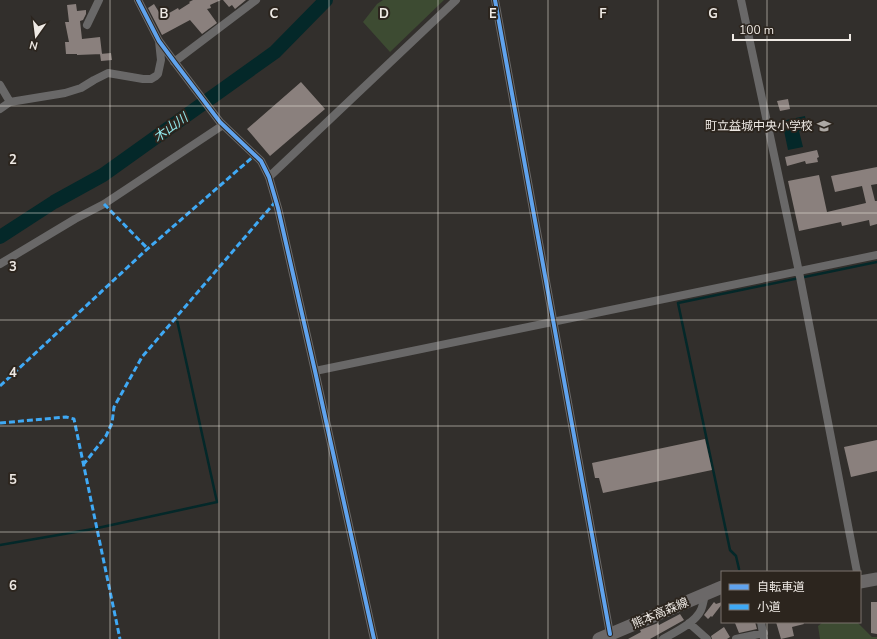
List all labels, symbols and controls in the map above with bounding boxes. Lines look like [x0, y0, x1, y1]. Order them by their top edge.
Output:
text: B [160, 5, 169, 23]
text: C [270, 5, 279, 23]
text: D [379, 5, 389, 23]
text: E [489, 5, 497, 23]
text: F [599, 5, 607, 23]
text: G [708, 5, 718, 23]
north arrow [16, 16, 56, 56]
scale bar [733, 16, 850, 42]
text: 100 m [739, 22, 774, 38]
text: N [28, 37, 40, 53]
water label: 木山川 [150, 108, 193, 147]
place label: 町立益城中央小学校 [705, 118, 813, 134]
school or university icon: 町立益城中央小学校 [816, 118, 832, 134]
text: 2 [9, 151, 17, 169]
text: 3 [9, 258, 17, 276]
text: 4 [9, 364, 17, 382]
text: 5 [9, 471, 17, 489]
legend [721, 571, 861, 623]
text: 6 [9, 577, 17, 595]
text: 自転車道 [757, 579, 805, 595]
street label: 熊本高森線 [629, 594, 691, 632]
text: 小道 [757, 599, 781, 615]

